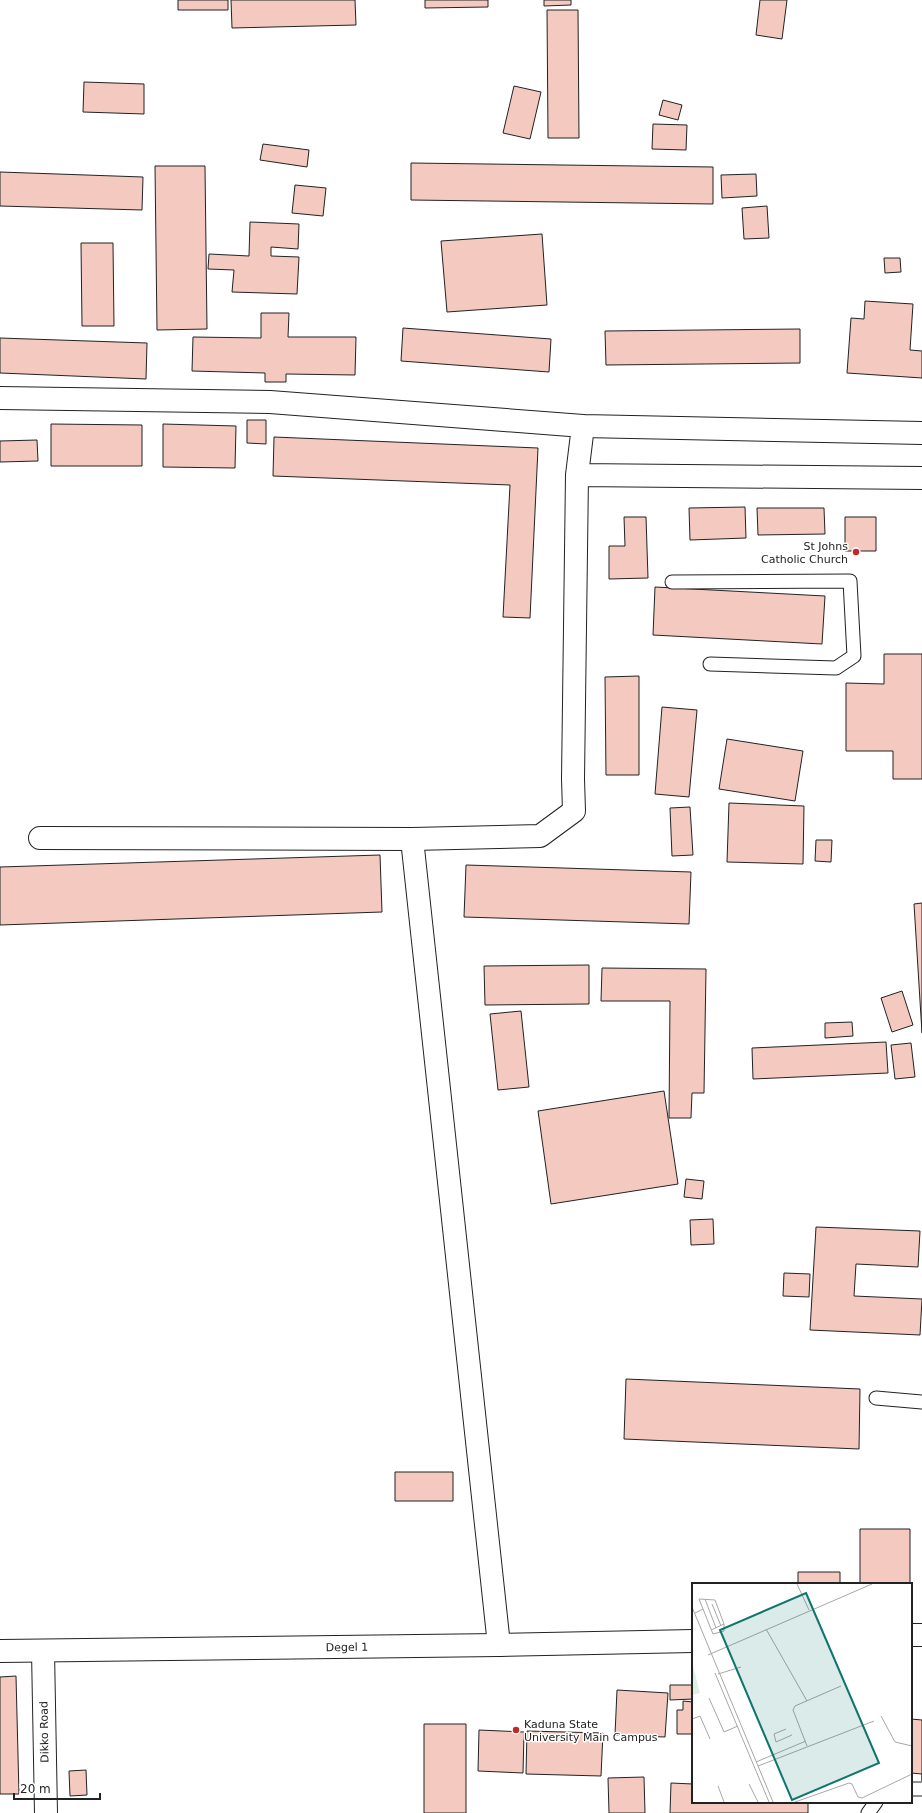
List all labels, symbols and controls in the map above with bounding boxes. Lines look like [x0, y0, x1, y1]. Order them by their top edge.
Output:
place label: St Johns Catholic Church [761, 540, 848, 566]
marker: St Johns Catholic Church [851, 547, 861, 557]
inset map [692, 1583, 912, 1803]
street label: Degel 1 [326, 1641, 368, 1654]
street label: Dikko Road [37, 1701, 52, 1763]
place label: Kaduna State University Main Campus [524, 1718, 658, 1744]
marker: Kaduna State University Main Campus [511, 1725, 521, 1735]
scale bar [14, 1775, 100, 1801]
text: 20 m [20, 1782, 51, 1796]

